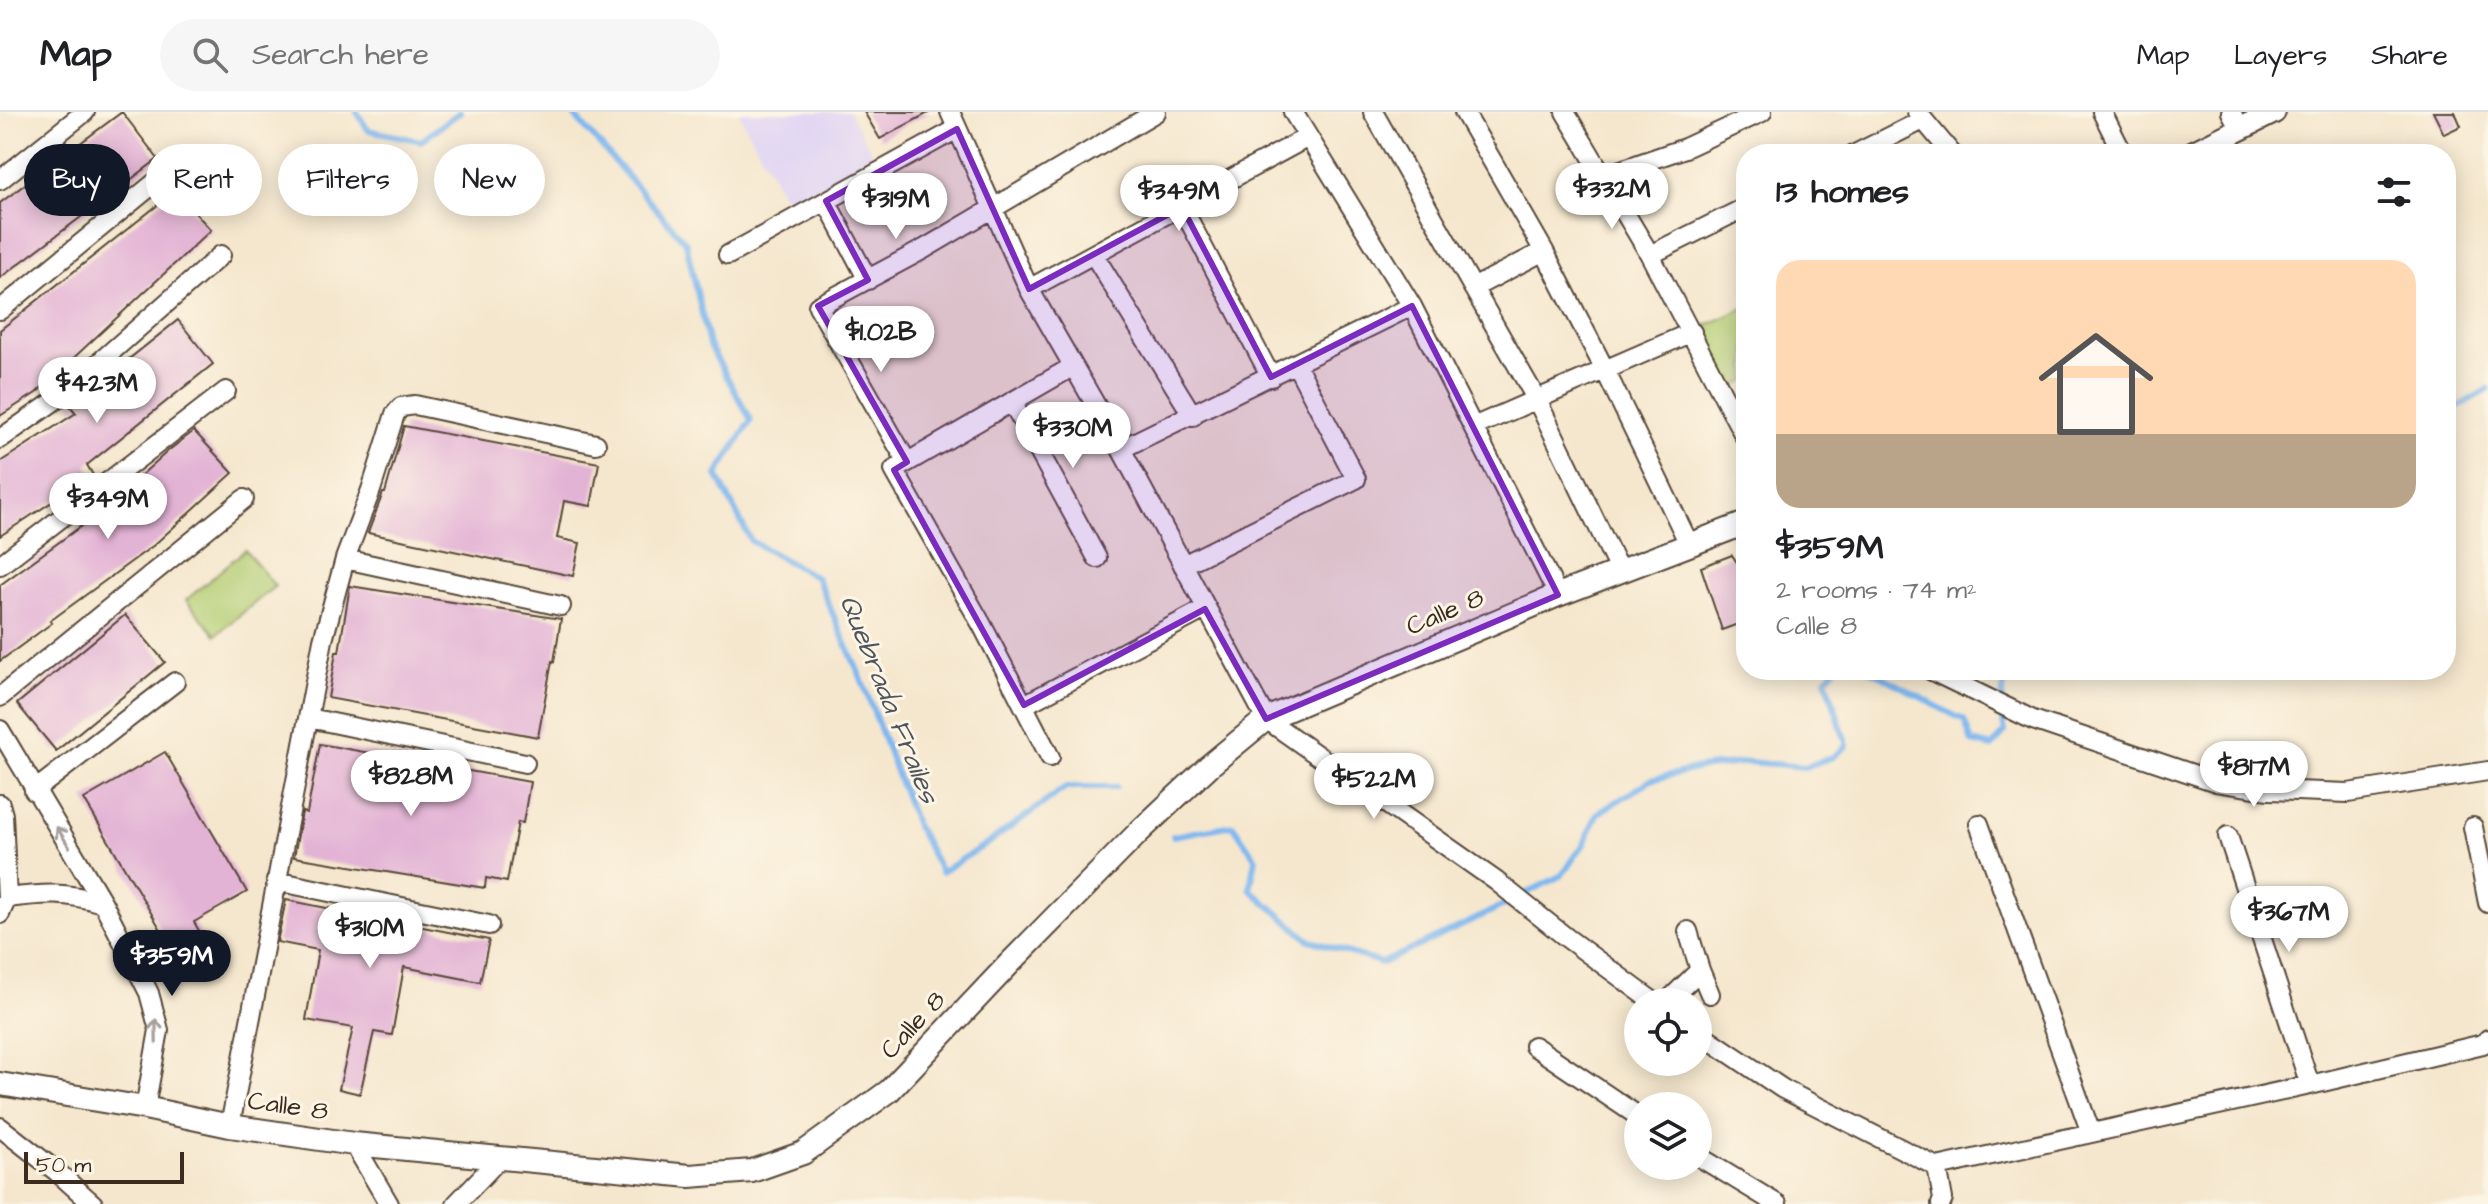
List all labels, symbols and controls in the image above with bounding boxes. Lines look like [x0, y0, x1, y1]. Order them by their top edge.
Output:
search box [160, 19, 720, 91]
text: Map [40, 29, 112, 81]
icon: search [188, 33, 232, 77]
text: Search here [252, 34, 429, 76]
text: Map [2137, 36, 2190, 75]
text: Layers [2234, 36, 2327, 75]
text: Share [2371, 36, 2448, 75]
chip: Buy [24, 144, 130, 216]
chip: Rent [146, 144, 262, 216]
chip: Filters [278, 144, 418, 216]
chip: New [434, 144, 545, 216]
pin: $332M [1556, 163, 1668, 231]
pin: $349M [1123, 165, 1235, 233]
text: 13 homes [1776, 168, 1909, 216]
icon: filters [2372, 170, 2416, 214]
text: $332M [1573, 171, 1651, 207]
pin: $319M [840, 173, 952, 241]
text: $349M [1138, 173, 1220, 209]
text: $319M [862, 181, 930, 217]
pin: $1.02B [816, 306, 946, 374]
icon: home [2024, 312, 2168, 456]
text: $1.02B [845, 314, 917, 350]
pin: $423M [41, 357, 153, 425]
text: $423M [56, 365, 138, 401]
pin: $330M [1017, 402, 1129, 470]
text: $330M [1034, 410, 1112, 446]
pin: $349M [52, 473, 164, 541]
text: $349M [67, 481, 149, 517]
text: $359M [1776, 524, 1884, 572]
text: 2 rooms · 74 m² [1776, 572, 1977, 608]
street label: Calle 8 [1401, 580, 1490, 644]
water label: Quebrada Frailes [829, 589, 949, 811]
text: Calle 8 [1776, 608, 1857, 644]
pin: $817M [2198, 741, 2310, 809]
text: $817M [2218, 749, 2290, 785]
pin: $828M [355, 750, 467, 818]
pin: $522M [1318, 753, 1430, 821]
text: $828M [369, 758, 453, 794]
text: $522M [1332, 761, 1416, 797]
one-way arrow [54, 826, 70, 849]
pin: $367M [2233, 886, 2345, 954]
text: $367M [2248, 894, 2330, 930]
pin: $310M [314, 902, 426, 970]
text: $310M [336, 910, 404, 946]
pin: $359M [116, 930, 228, 998]
text: $359M [131, 938, 213, 974]
street label: Calle 8 [872, 983, 954, 1067]
map controls [1624, 988, 1712, 1180]
button: locate [1624, 988, 1712, 1076]
one-way arrow [148, 1019, 164, 1045]
street label: Calle 8 [245, 1083, 331, 1129]
button: layers [1624, 1092, 1712, 1180]
scale bar [24, 1148, 184, 1184]
text: 50 m [36, 1150, 91, 1181]

